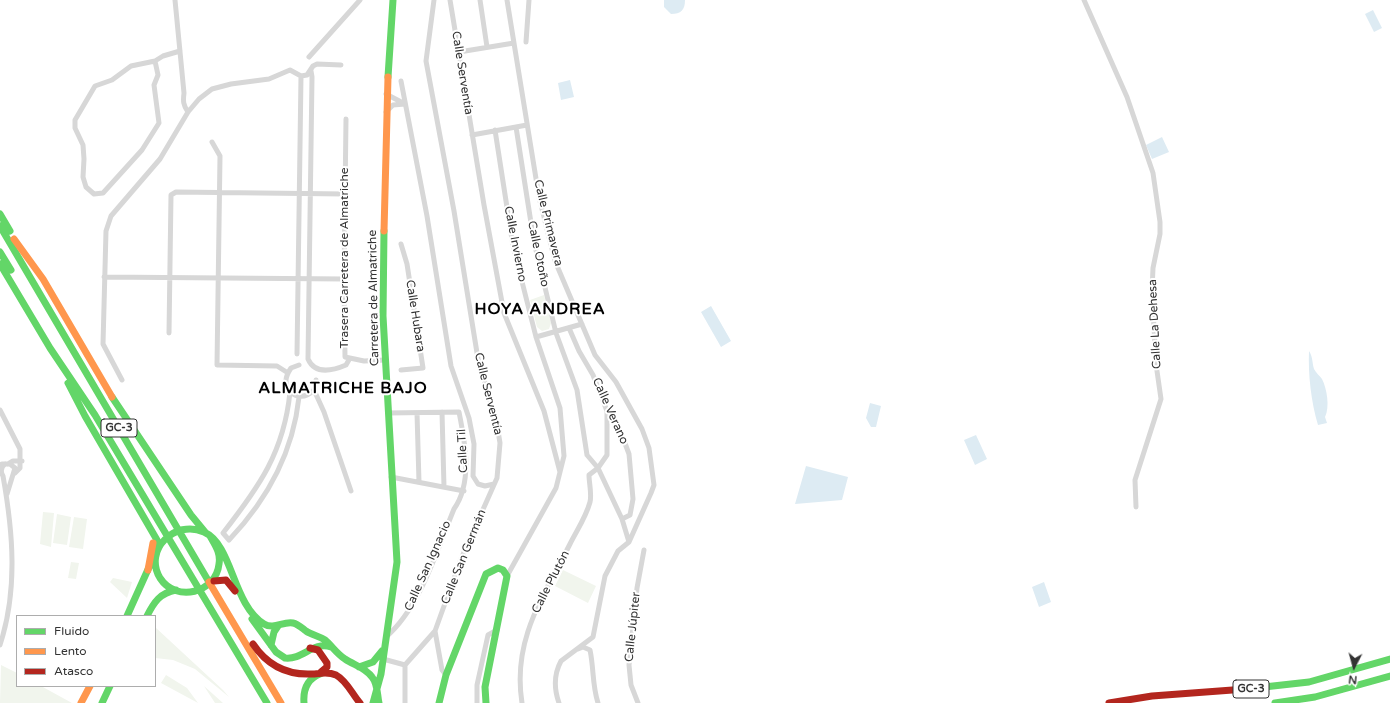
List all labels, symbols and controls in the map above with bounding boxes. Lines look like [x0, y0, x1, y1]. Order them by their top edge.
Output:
street label: Calle Serventía [448, 30, 476, 116]
street label: Trasera Carretera de Almatriche [338, 167, 352, 349]
street label: Calle Primavera [530, 178, 566, 268]
street label: Calle Invierno [501, 205, 529, 283]
street label: Calle Otoño [524, 220, 552, 288]
street label: Carretera de Almatriche [366, 230, 382, 366]
street label: Calle Hubara [402, 279, 428, 353]
street label: Calle La Dehesa [1145, 279, 1165, 369]
district label: HOYA ANDREA [474, 300, 606, 320]
street label: Calle Serventía [471, 351, 505, 437]
street label: Calle Verano [589, 375, 631, 447]
district label: ALMATRICHE BAJO [258, 379, 428, 399]
road number: GC-3 [101, 419, 137, 437]
street label: Calle Til [455, 429, 471, 473]
street label: Calle San Germán [438, 507, 490, 607]
street label: Calle San Ignacio [402, 519, 454, 613]
street label: Calle Plutón [529, 548, 573, 616]
street label: Calle Júpiter [622, 591, 644, 663]
legend [16, 615, 156, 687]
text: Fluido [54, 624, 89, 638]
text: Lento [54, 644, 87, 658]
north arrow [1334, 647, 1374, 687]
text: Atasco [54, 664, 93, 678]
text: N [1348, 673, 1358, 686]
road number: GC-3 [1233, 680, 1269, 698]

